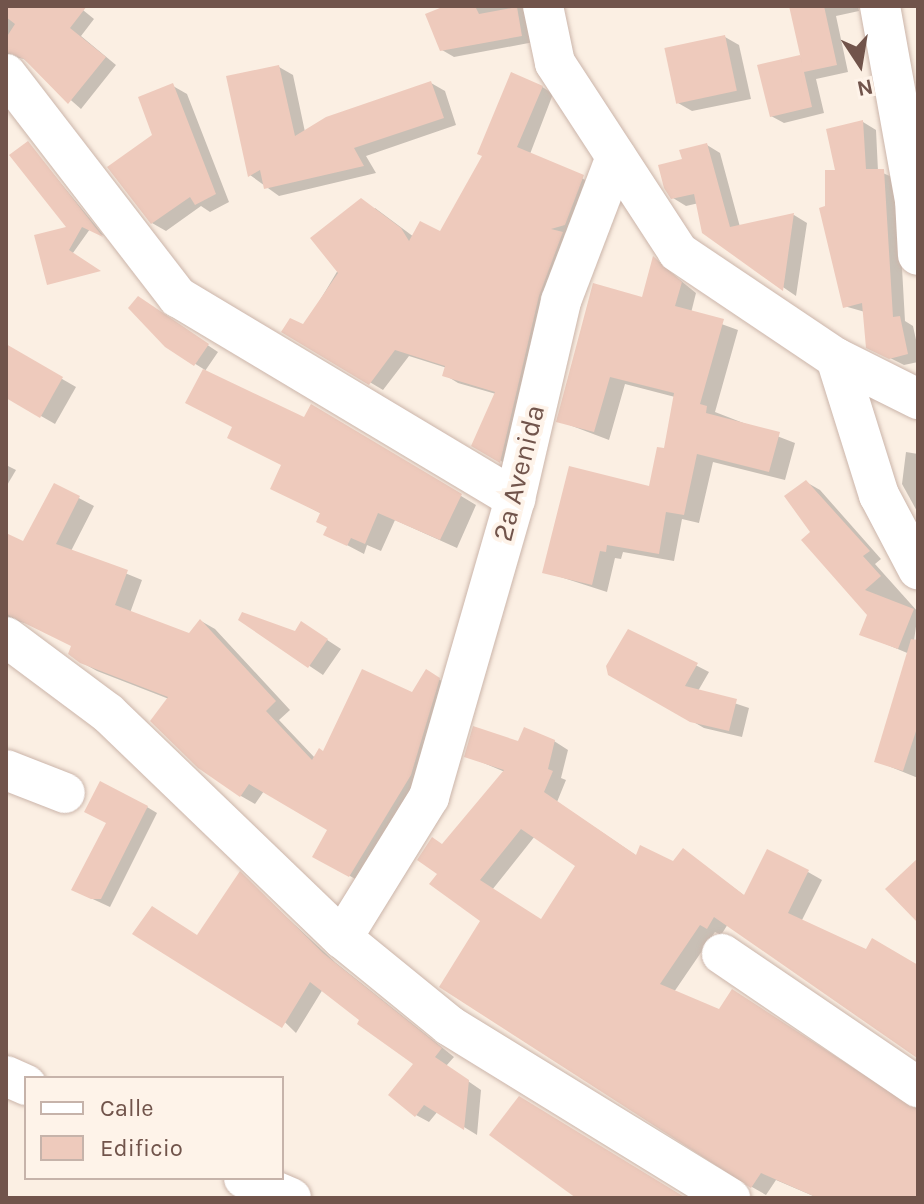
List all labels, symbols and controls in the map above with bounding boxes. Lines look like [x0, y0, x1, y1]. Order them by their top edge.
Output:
north arrow [820, 24, 900, 104]
text: N [855, 73, 875, 102]
street label: 2a Avenida [486, 401, 552, 545]
legend [24, 1076, 284, 1180]
text: Calle [100, 1094, 154, 1122]
text: Edificio [100, 1134, 183, 1162]

